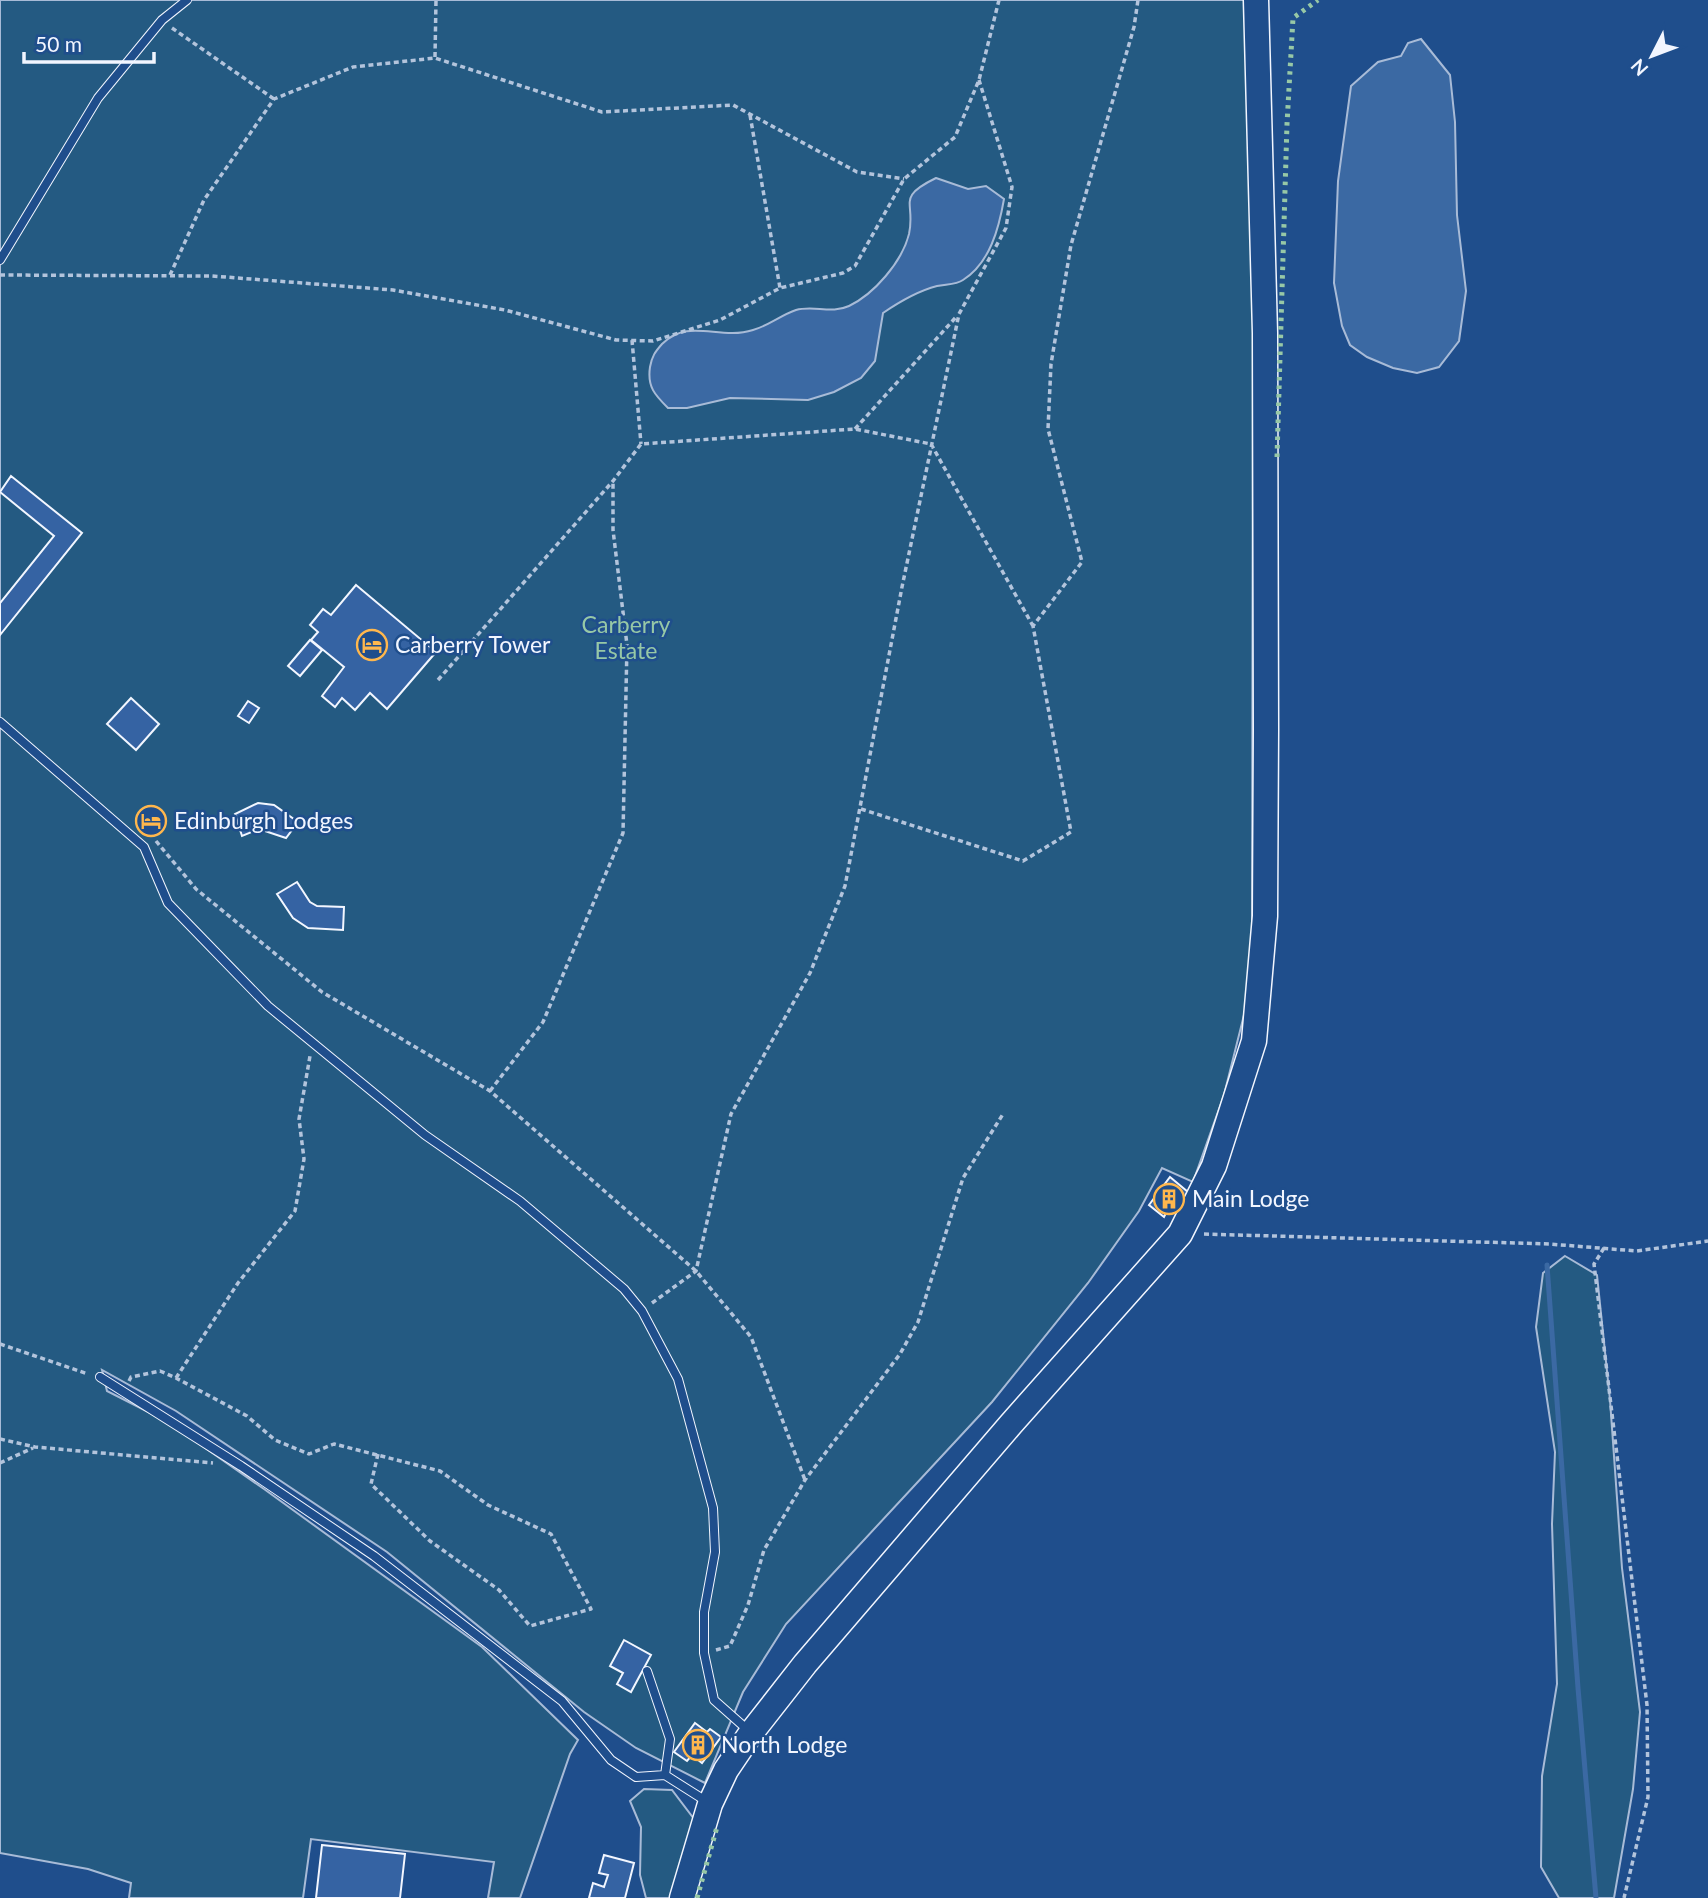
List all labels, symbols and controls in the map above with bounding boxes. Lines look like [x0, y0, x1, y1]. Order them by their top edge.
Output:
scale bar [24, 21, 154, 65]
north arrow [1617, 21, 1687, 91]
text: 50 m [35, 31, 82, 56]
text: N [1626, 55, 1652, 81]
park label: Carberry Estate [582, 610, 671, 664]
hotel icon: Carberry Tower [355, 628, 389, 662]
place label: Carberry Tower [395, 630, 551, 658]
hotel icon: Edinburgh Lodges [134, 804, 168, 838]
place label: Edinburgh Lodges [174, 806, 353, 834]
building icon: Main Lodge [1152, 1182, 1186, 1216]
place label: Main Lodge [1192, 1184, 1310, 1212]
building icon: North Lodge [681, 1728, 715, 1762]
place label: North Lodge [721, 1730, 847, 1758]

